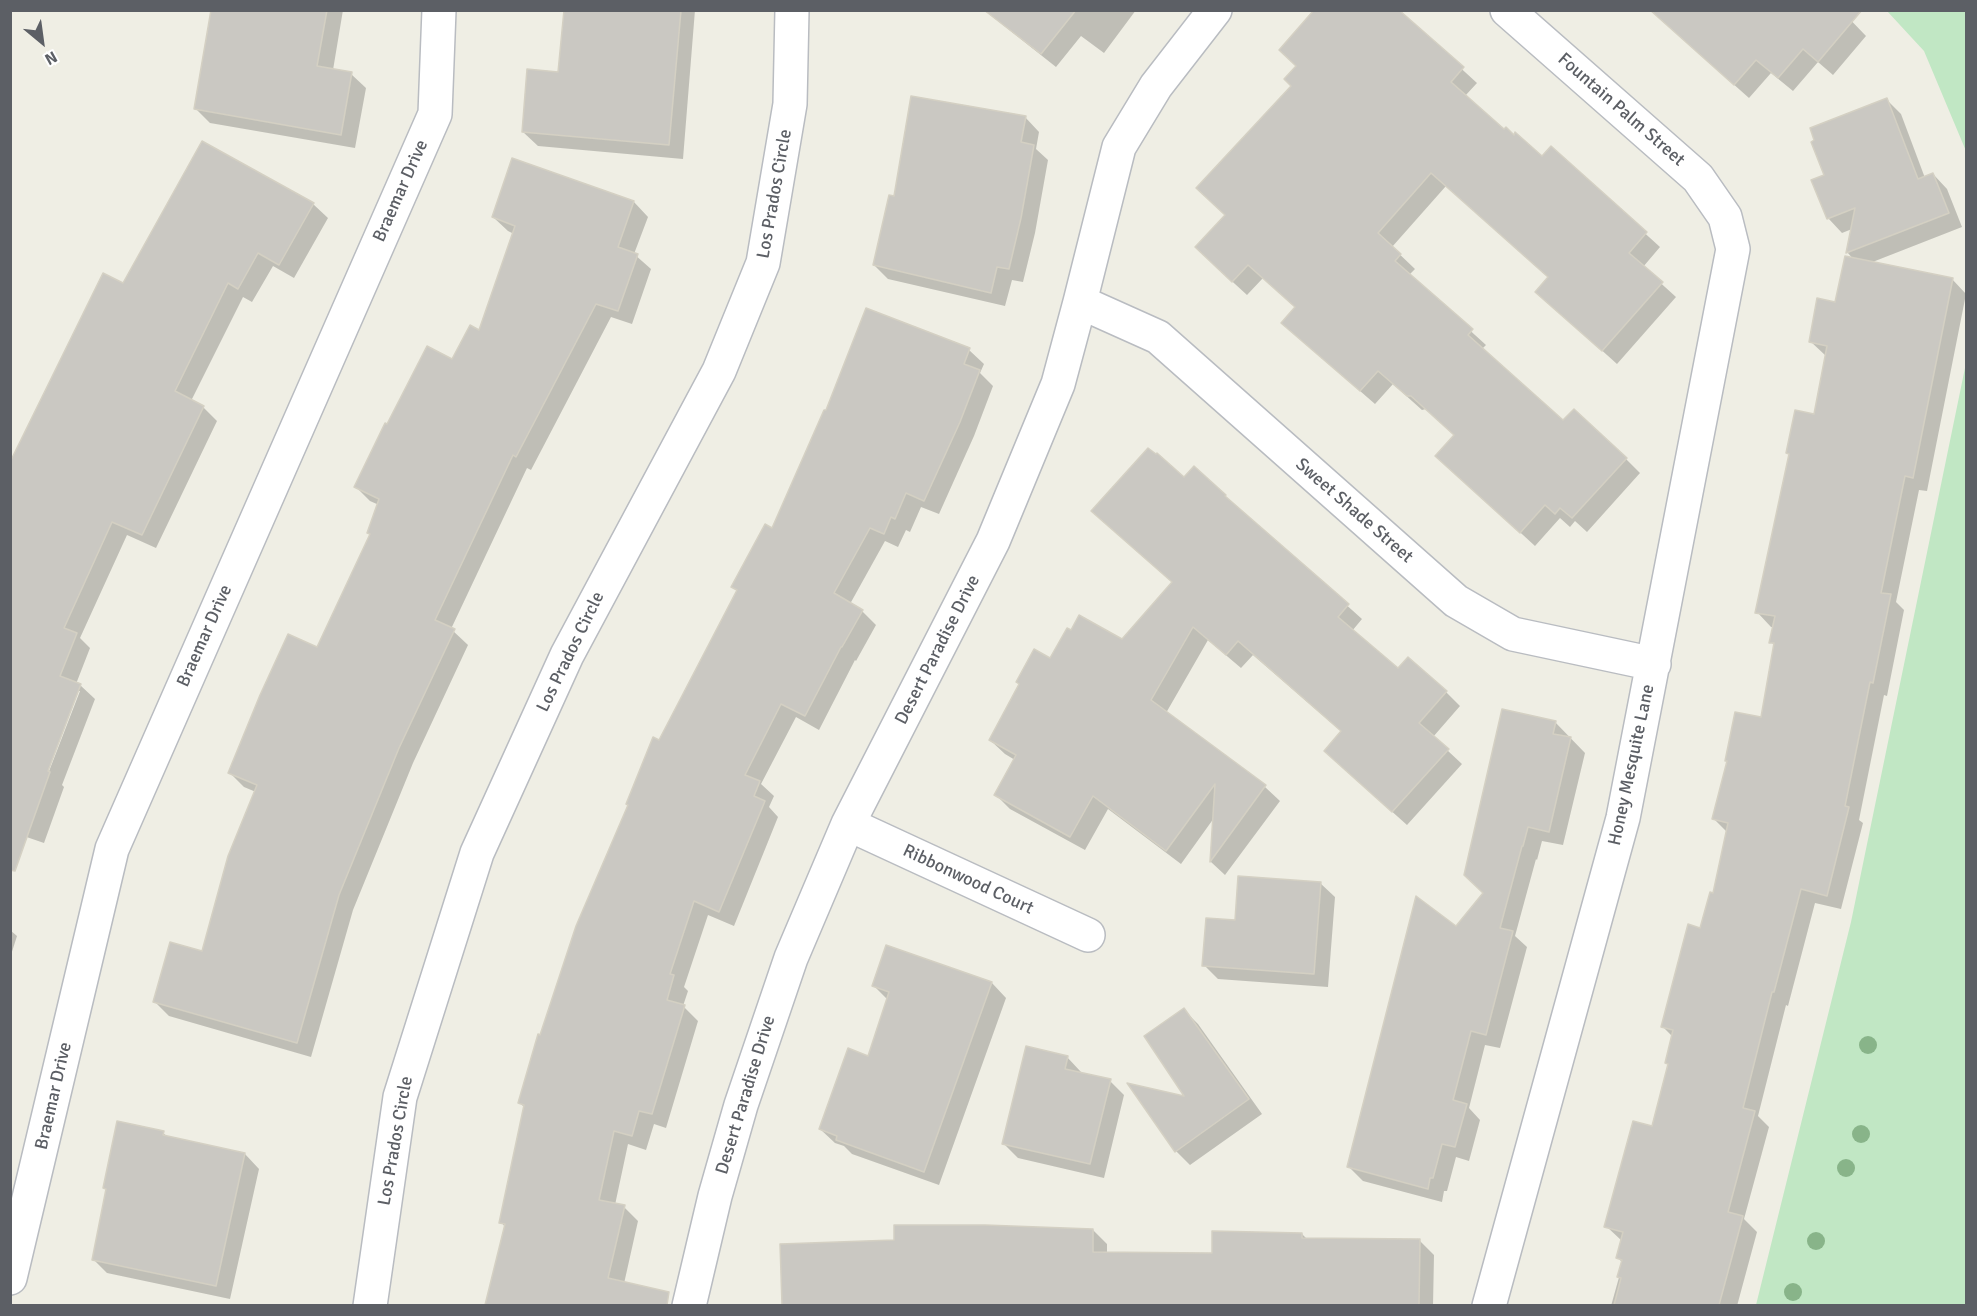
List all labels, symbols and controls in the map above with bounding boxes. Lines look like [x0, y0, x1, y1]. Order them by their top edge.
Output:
north arrow [12, 12, 72, 72]
text: N [41, 46, 60, 69]
street label: Fountain Palm Street [1553, 49, 1689, 171]
street label: Los Prados Circle [753, 128, 797, 260]
street label: Braemar Drive [369, 137, 433, 245]
street label: Sweet Shade Street [1291, 454, 1417, 568]
street label: Desert Paradise Drive [891, 572, 985, 728]
street label: Braemar Drive [173, 582, 237, 690]
street label: Los Prados Circle [533, 588, 609, 716]
street label: Honey Mesquite Lane [1604, 682, 1660, 848]
street label: Ribbonwood Court [899, 840, 1037, 920]
street label: Desert Paradise Drive [712, 1013, 780, 1177]
street label: Braemar Drive [31, 1040, 77, 1152]
street label: Los Prados Circle [374, 1075, 418, 1207]

